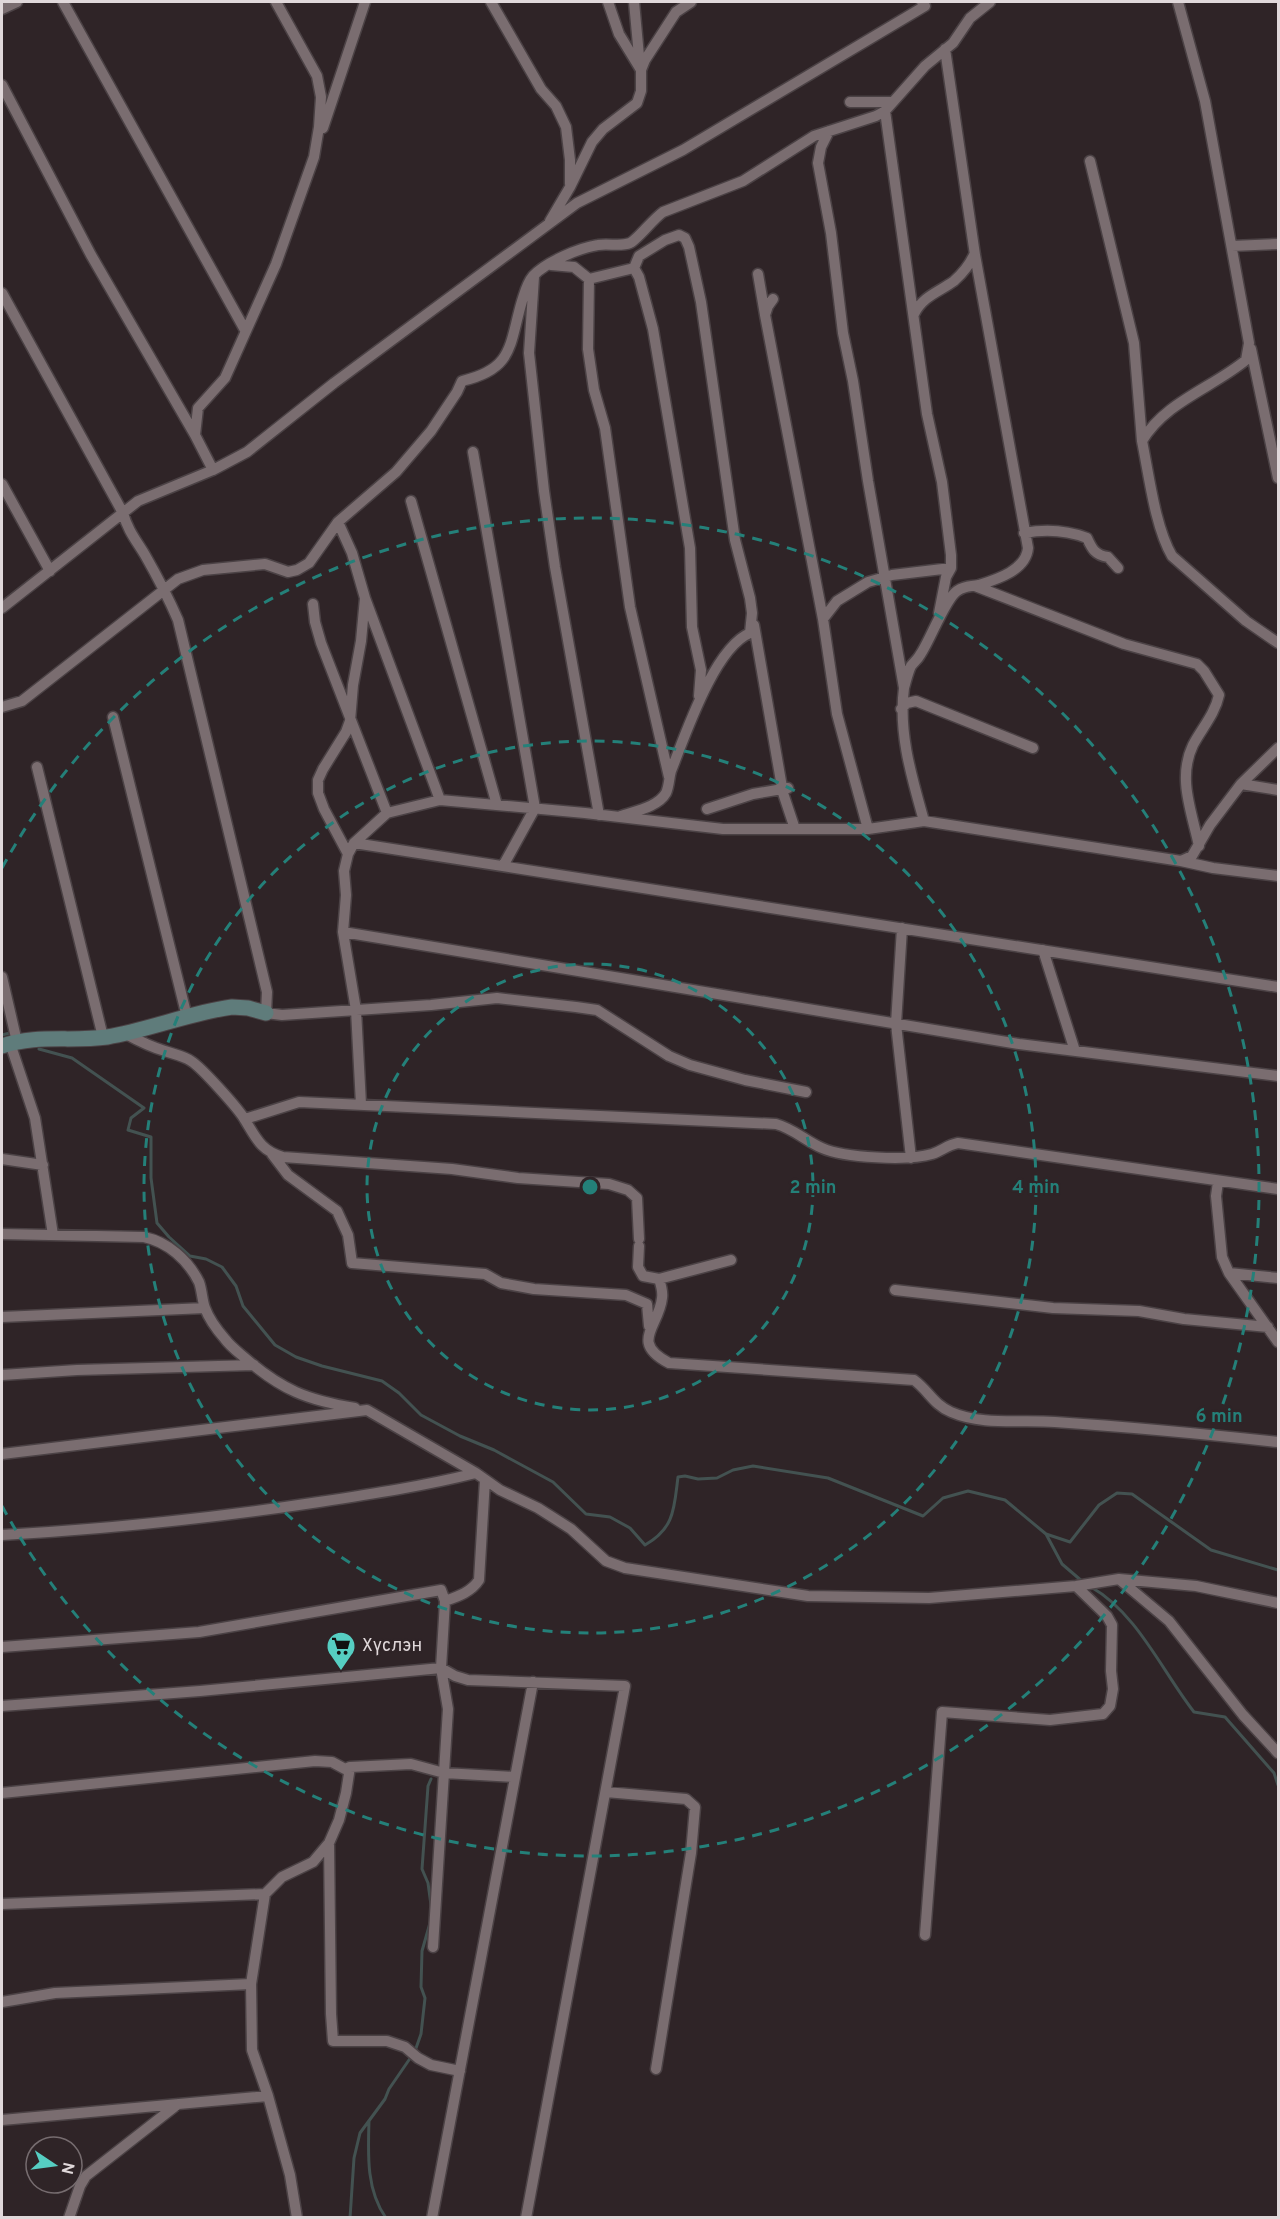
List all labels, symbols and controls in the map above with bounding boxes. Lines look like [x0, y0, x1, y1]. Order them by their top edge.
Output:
centre of rings [580, 1177, 600, 1197]
text: 2 min [789, 1177, 837, 1200]
text: 4 min [1012, 1177, 1060, 1200]
text: 6 min [1195, 1406, 1243, 1429]
supermarket icon: Хүслэн [325, 1630, 357, 1672]
place label: Хүслэн [362, 1635, 422, 1658]
north arrow [24, 2135, 84, 2195]
text: N [56, 2160, 78, 2176]

